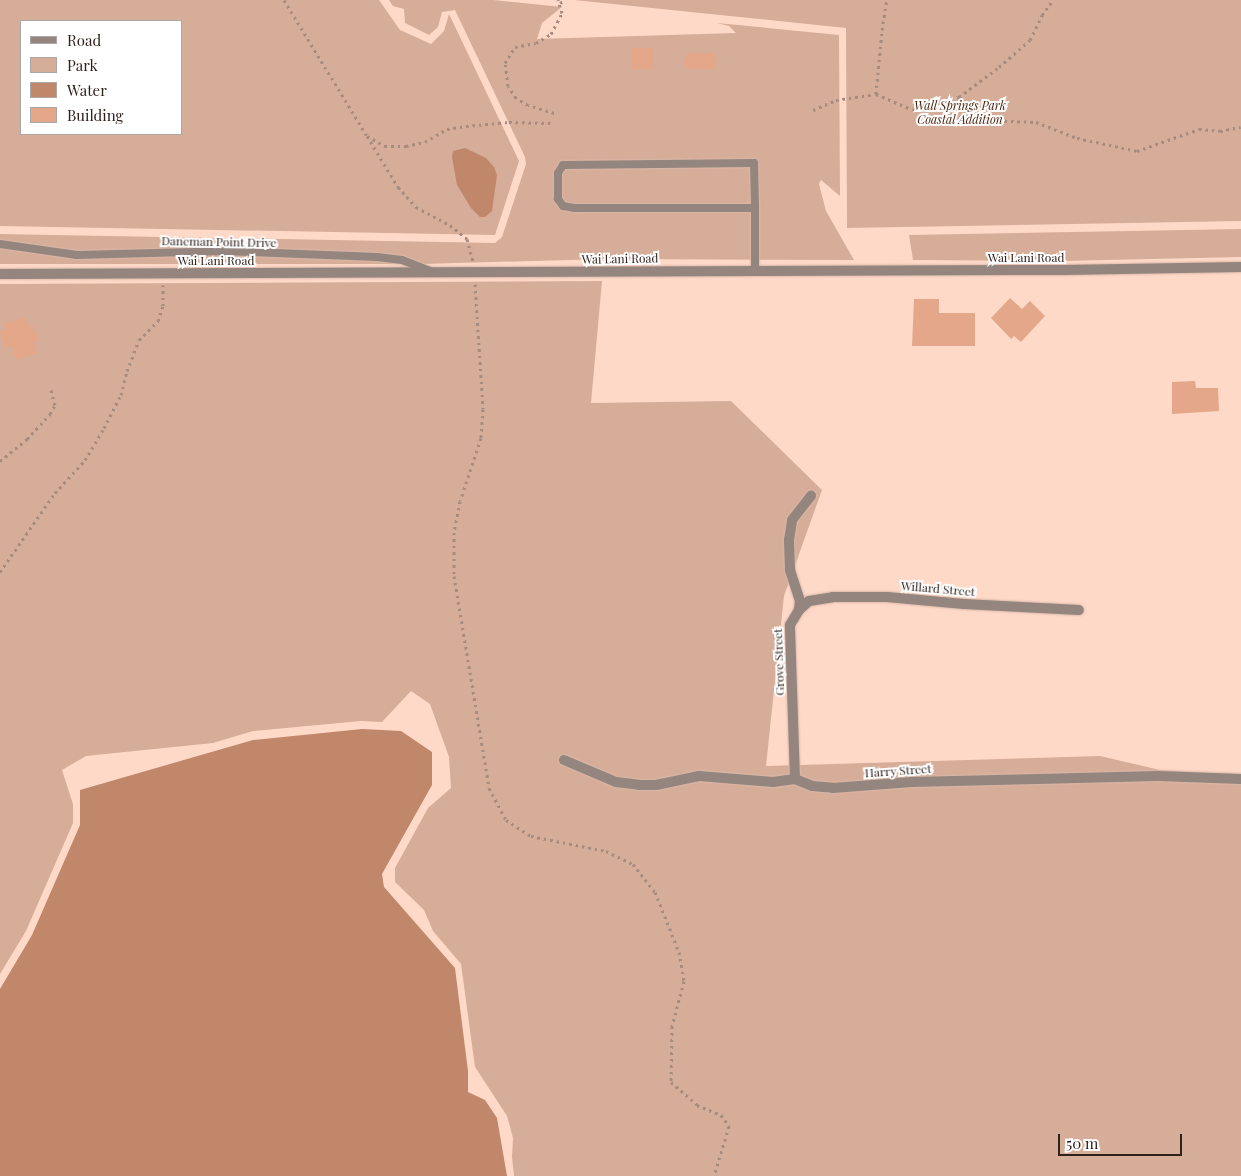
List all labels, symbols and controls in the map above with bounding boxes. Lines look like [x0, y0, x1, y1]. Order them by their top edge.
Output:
legend [20, 20, 182, 135]
text: Road [67, 30, 101, 50]
text: Park [67, 55, 98, 75]
text: Water [67, 80, 107, 100]
park label: Wall Springs Park Coastal Addition [914, 99, 1006, 127]
text: Building [67, 105, 123, 125]
street label: Daneman Point Drive [161, 234, 277, 250]
street label: Wai Lani Road [582, 251, 658, 267]
street label: Wai Lani Road [988, 251, 1064, 265]
street label: Wai Lani Road [178, 254, 254, 268]
street label: Willard Street [900, 579, 976, 599]
street label: Grove Street [771, 628, 787, 696]
street label: Harry Street [864, 761, 932, 781]
scale bar [1061, 1124, 1185, 1156]
text: 50 m [1066, 1133, 1098, 1153]

